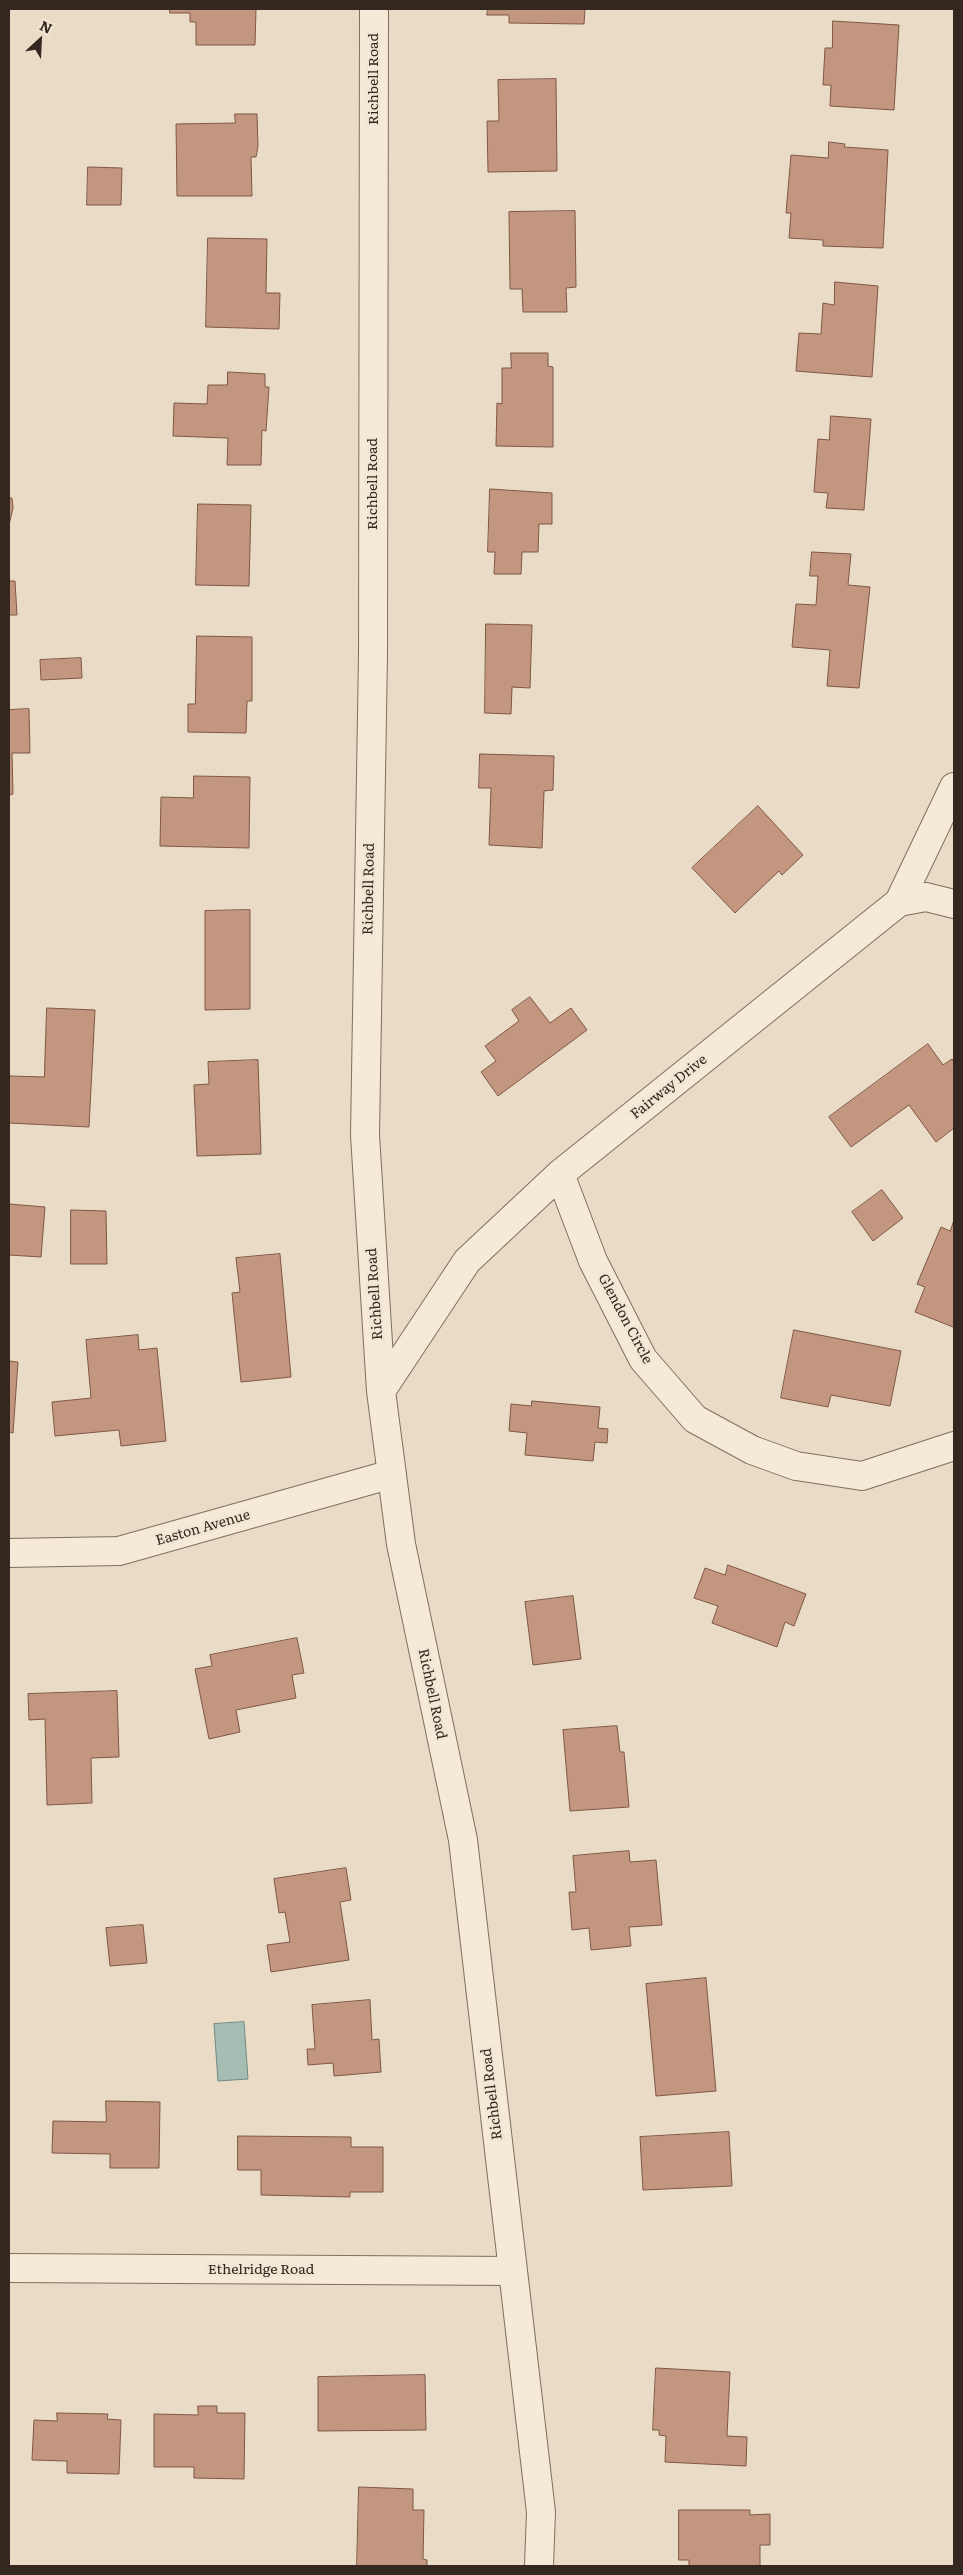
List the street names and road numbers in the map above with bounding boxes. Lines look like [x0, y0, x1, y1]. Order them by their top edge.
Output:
street label: Richbell Road [366, 33, 382, 125]
street label: Richbell Road [365, 438, 381, 530]
street label: Richbell Road [360, 843, 378, 935]
street label: Fairway Drive [627, 1051, 711, 1123]
street label: Richbell Road [363, 1247, 387, 1341]
street label: Glendon Circle [594, 1271, 656, 1367]
street label: Easton Avenue [154, 1507, 252, 1549]
street label: Richbell Road [414, 1647, 450, 1741]
street label: Richbell Road [478, 2047, 506, 2141]
street label: Ethelridge Road [208, 2262, 314, 2278]

